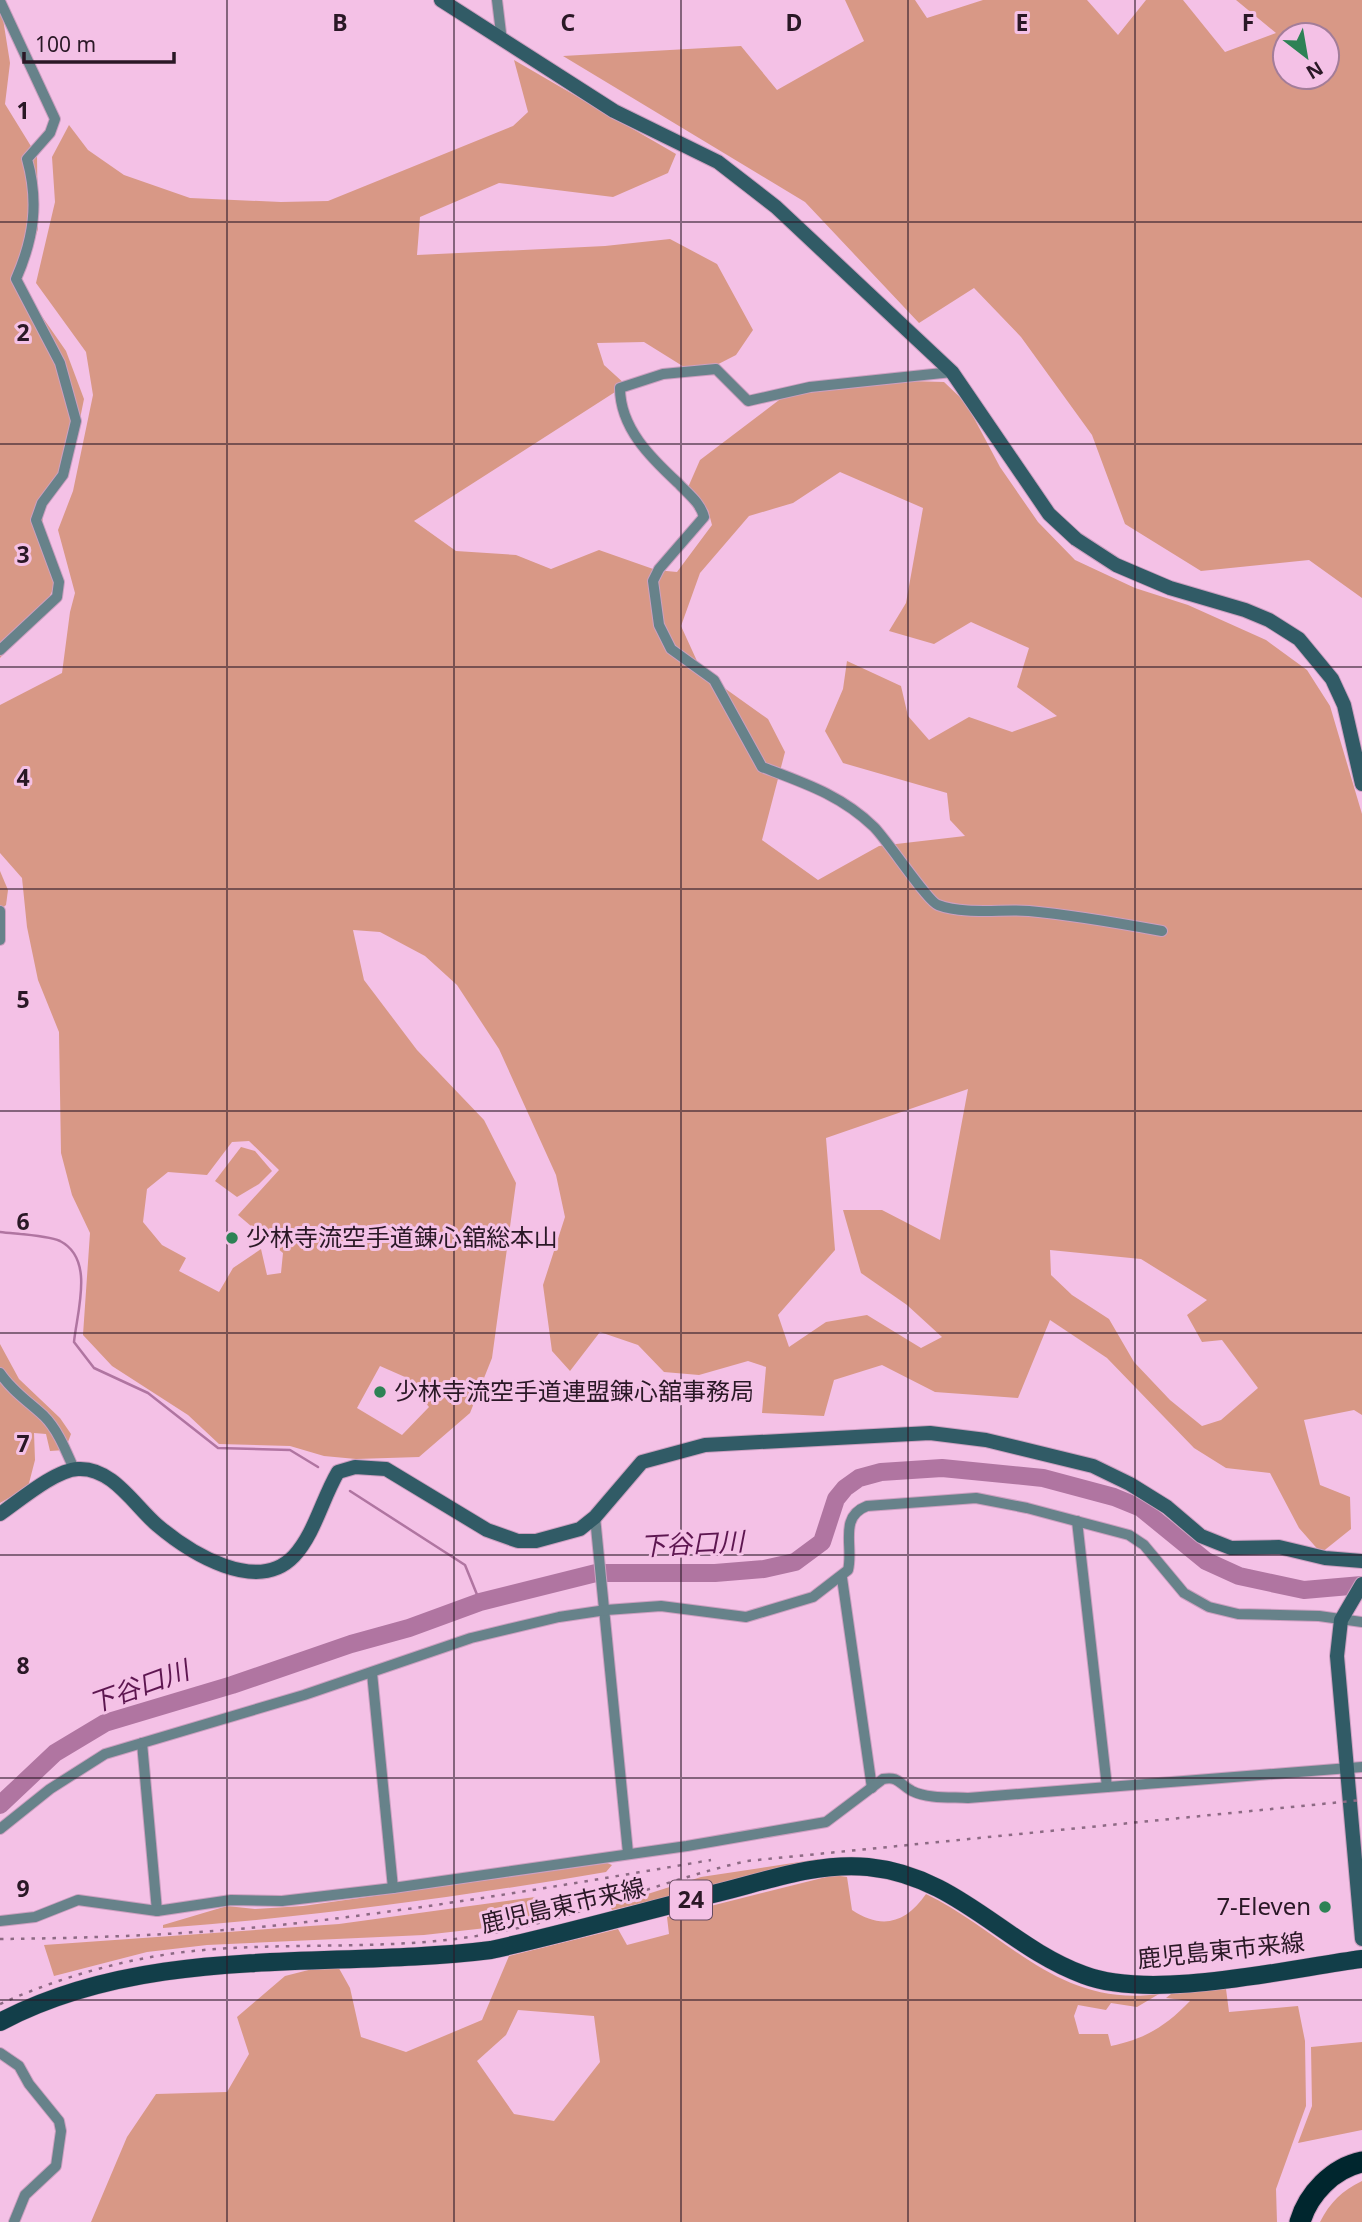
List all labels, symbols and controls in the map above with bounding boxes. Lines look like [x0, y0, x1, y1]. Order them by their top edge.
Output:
text: B [332, 6, 348, 38]
text: C [561, 6, 576, 38]
text: D [786, 6, 802, 38]
text: E [1016, 6, 1028, 38]
text: F [1242, 6, 1254, 38]
scale bar [24, 21, 175, 65]
north arrow [1271, 21, 1341, 91]
text: 100 m [35, 30, 96, 58]
text: N [1301, 55, 1328, 86]
text: 1 [16, 94, 30, 126]
text: 2 [16, 316, 30, 348]
text: 3 [16, 538, 30, 570]
text: 4 [16, 761, 30, 793]
text: 5 [16, 983, 30, 1015]
text: 6 [16, 1205, 30, 1237]
place label: 少林寺流空手道錬心舘総本山 [246, 1220, 558, 1253]
marker: 少林寺流空手道錬心舘総本山 [224, 1230, 240, 1246]
place label: 少林寺流空手道連盟錬心舘事務局 [394, 1374, 754, 1407]
marker: 少林寺流空手道連盟錬心舘事務局 [372, 1384, 388, 1400]
text: 7 [16, 1427, 30, 1459]
water label: 下谷口川 [639, 1522, 748, 1564]
text: 8 [16, 1649, 30, 1681]
water label: 下谷口川 [84, 1650, 196, 1721]
street label: 鹿児島東市来線 [477, 1870, 648, 1940]
text: 9 [16, 1872, 30, 1904]
road number: 24 [670, 1881, 712, 1920]
place label: 7-Eleven [1216, 1889, 1311, 1922]
marker: 7-Eleven [1317, 1899, 1333, 1915]
street label: 鹿児島東市来線 [1136, 1924, 1306, 1975]

